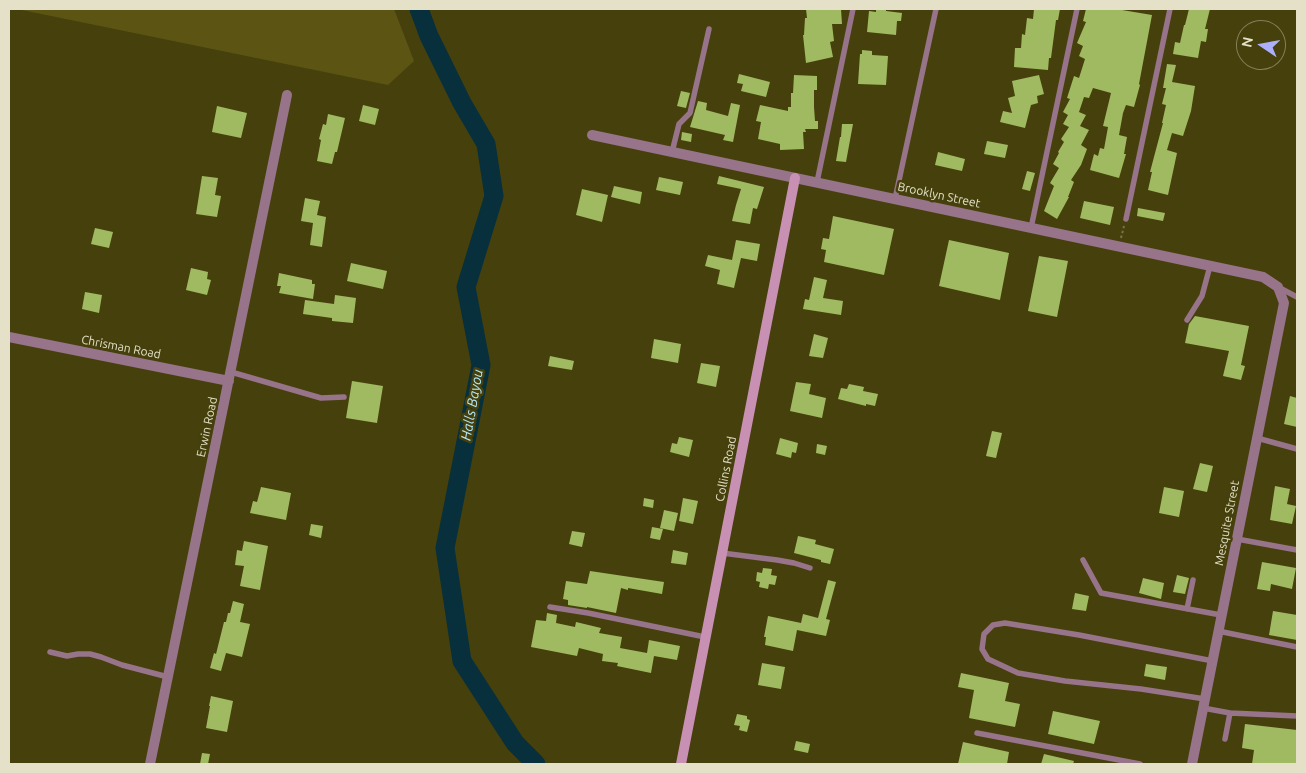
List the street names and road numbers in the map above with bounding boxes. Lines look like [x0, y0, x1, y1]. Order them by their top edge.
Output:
street label: Brooklyn Street [896, 179, 982, 211]
street label: Chrisman Road [80, 332, 162, 362]
street label: Erwin Road [194, 396, 220, 458]
street label: Collins Road [713, 435, 739, 503]
street label: Mesquite Street [1212, 479, 1242, 567]

